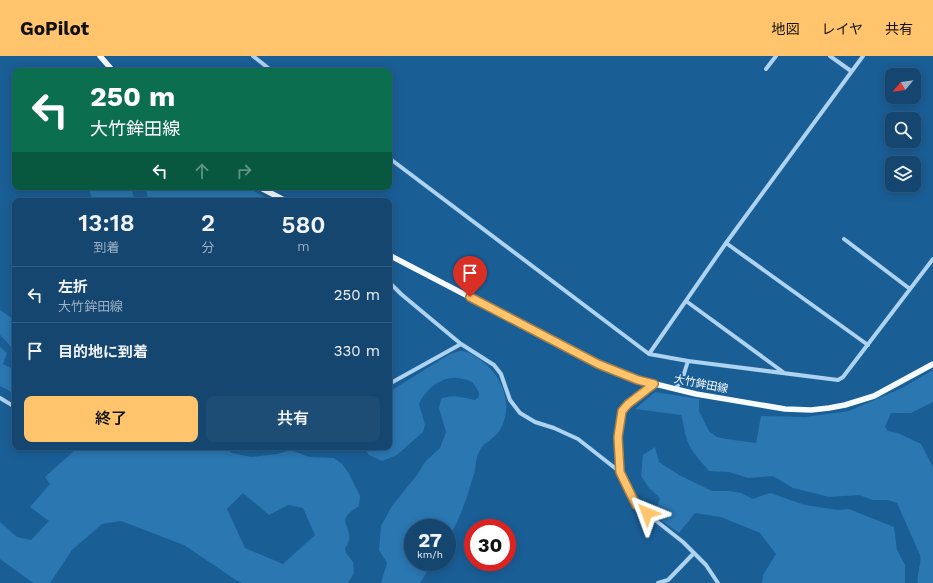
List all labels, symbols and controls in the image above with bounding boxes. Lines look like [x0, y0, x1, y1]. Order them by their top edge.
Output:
text: GoPilot [20, 17, 89, 40]
text: 地図 [771, 21, 799, 37]
text: レイヤ [821, 21, 863, 37]
text: 共有 [885, 21, 913, 37]
north arrow [885, 68, 921, 104]
map controls [885, 68, 921, 192]
text: 250 m [90, 80, 175, 113]
icon: left [24, 84, 76, 136]
button: search [885, 112, 921, 148]
text: 大竹鉾田線 [90, 118, 180, 139]
button: layers [885, 156, 921, 192]
icon: left [149, 160, 171, 182]
icon: ahead [191, 160, 213, 182]
icon: right [233, 160, 255, 182]
text: 13:18 [78, 209, 135, 237]
text: 2 [201, 209, 215, 237]
text: 580 [281, 211, 326, 239]
text: m [297, 239, 310, 254]
text: 到着 [93, 240, 119, 255]
text: 分 [202, 240, 215, 255]
pin [453, 256, 487, 297]
icon: arrive [459, 262, 481, 284]
text: 左折 [58, 278, 88, 296]
icon: left [24, 284, 46, 306]
text: 250 m [334, 286, 380, 304]
text: 大竹鉾田線 [58, 299, 123, 314]
icon: arrive [24, 340, 46, 362]
text: 330 m [334, 342, 380, 360]
text: 目的地に到着 [58, 343, 148, 361]
street label: 大竹鉾田線 [673, 372, 729, 396]
button: 終了 [24, 396, 198, 442]
button: 共有 [206, 396, 380, 442]
position arrow [626, 492, 668, 534]
speed limit sign: 30 [464, 519, 516, 571]
text: 27 [418, 528, 442, 552]
text: km/h [417, 549, 443, 560]

